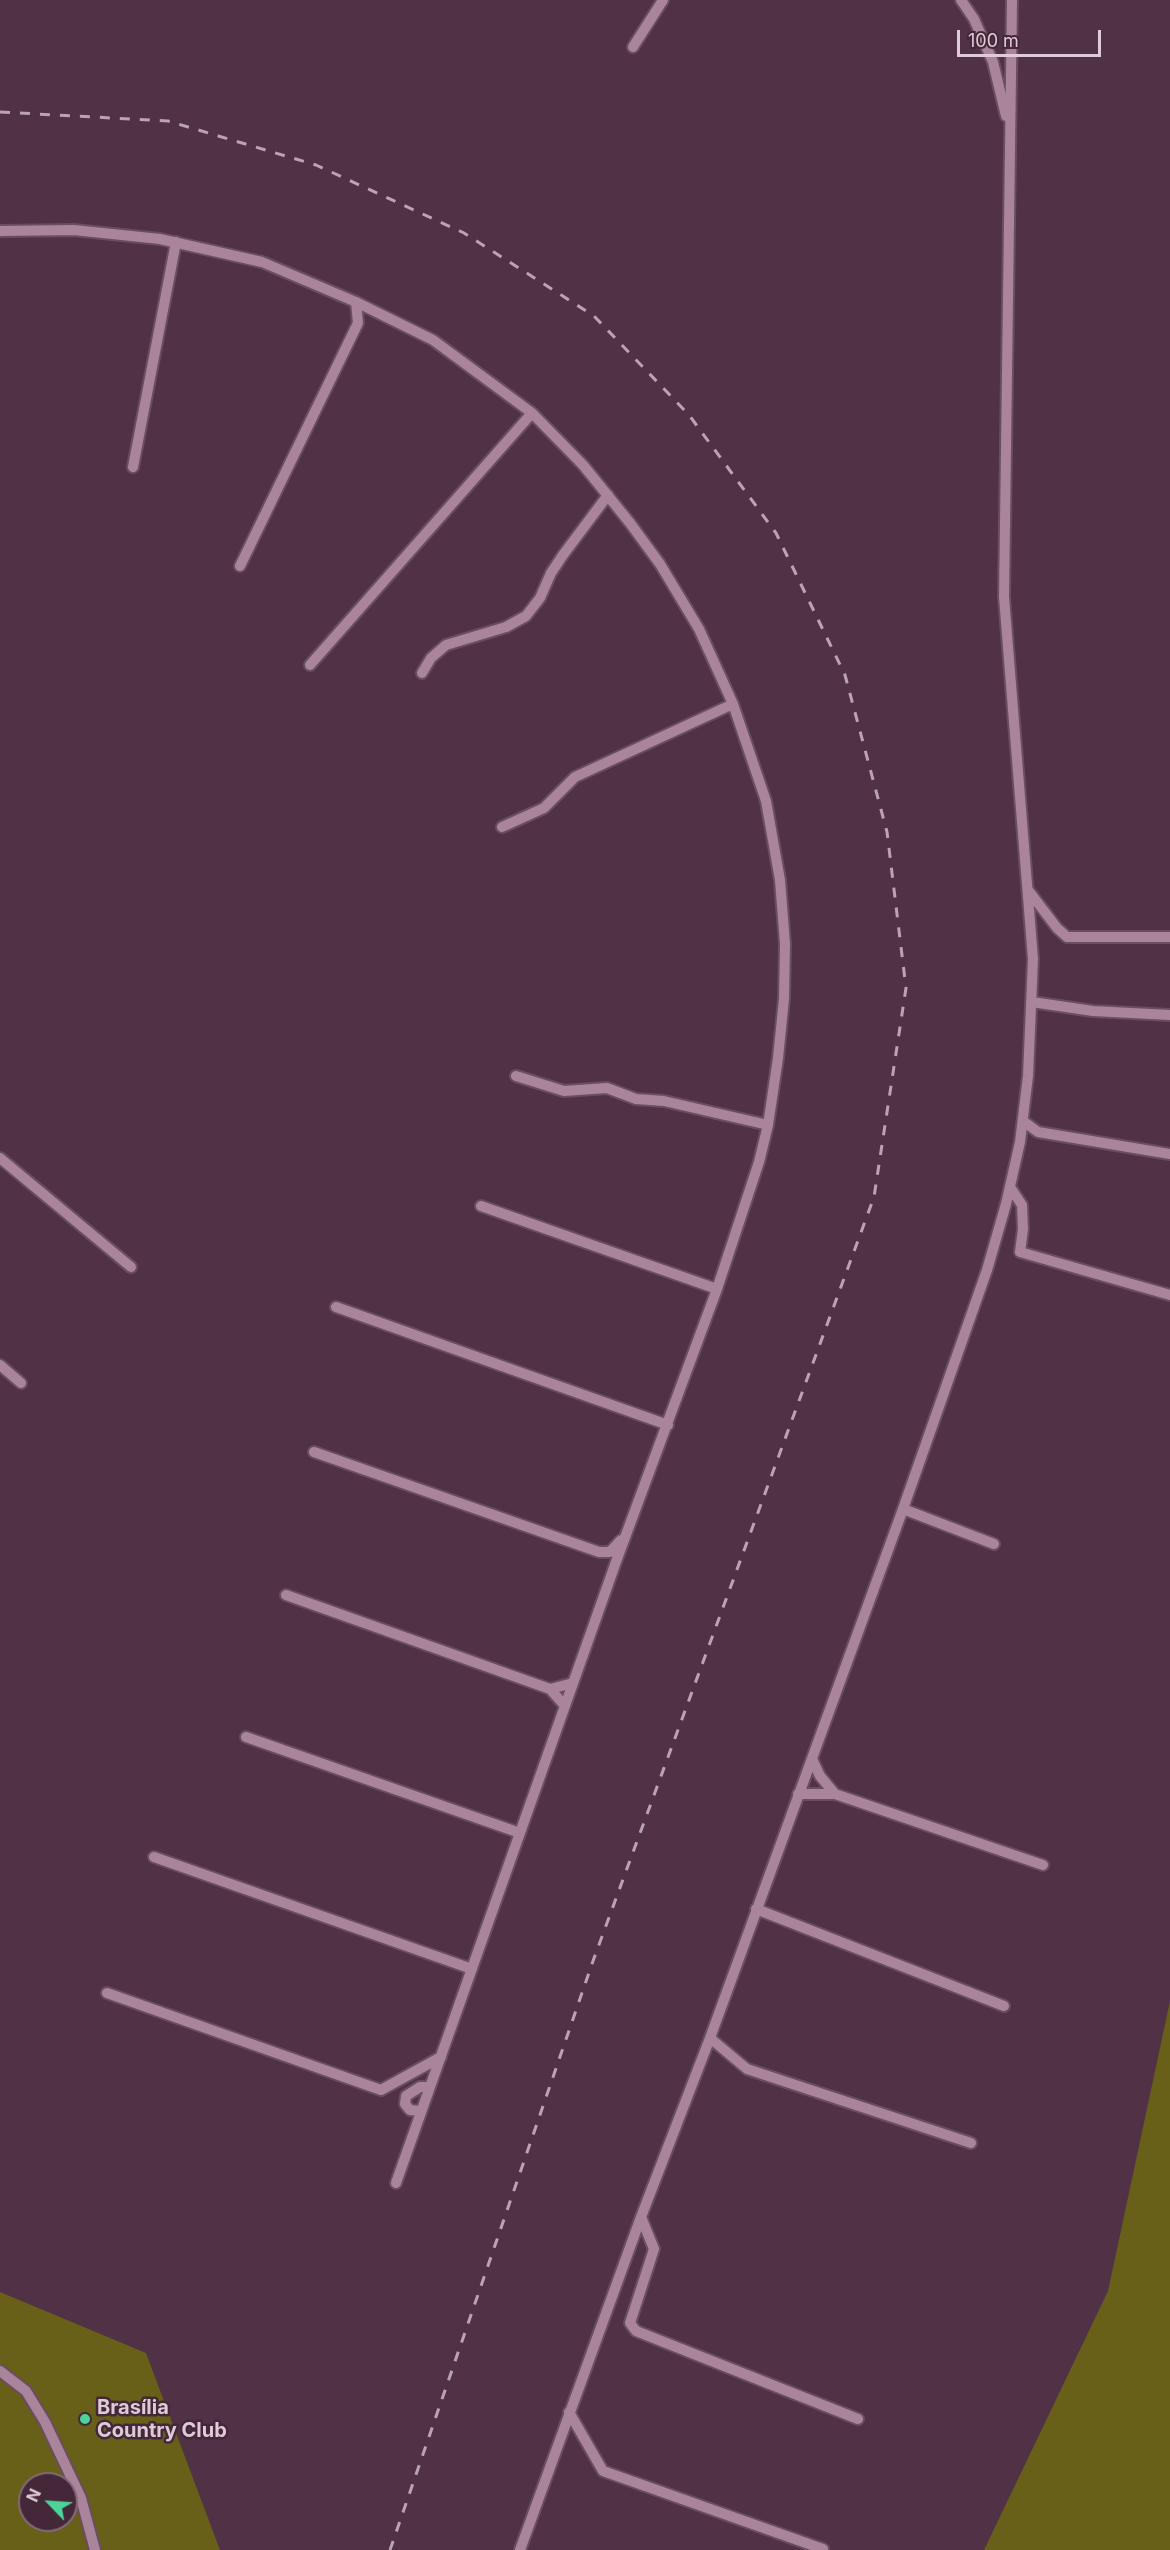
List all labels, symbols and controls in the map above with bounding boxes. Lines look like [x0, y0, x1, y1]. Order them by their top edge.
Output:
scale bar [960, 18, 1104, 56]
text: 100 m [968, 30, 1019, 51]
place label: Brasília Country Club [97, 2396, 227, 2443]
marker: Brasília Country Club [78, 2412, 92, 2426]
north arrow [18, 2472, 78, 2532]
text: N [22, 2485, 45, 2505]

